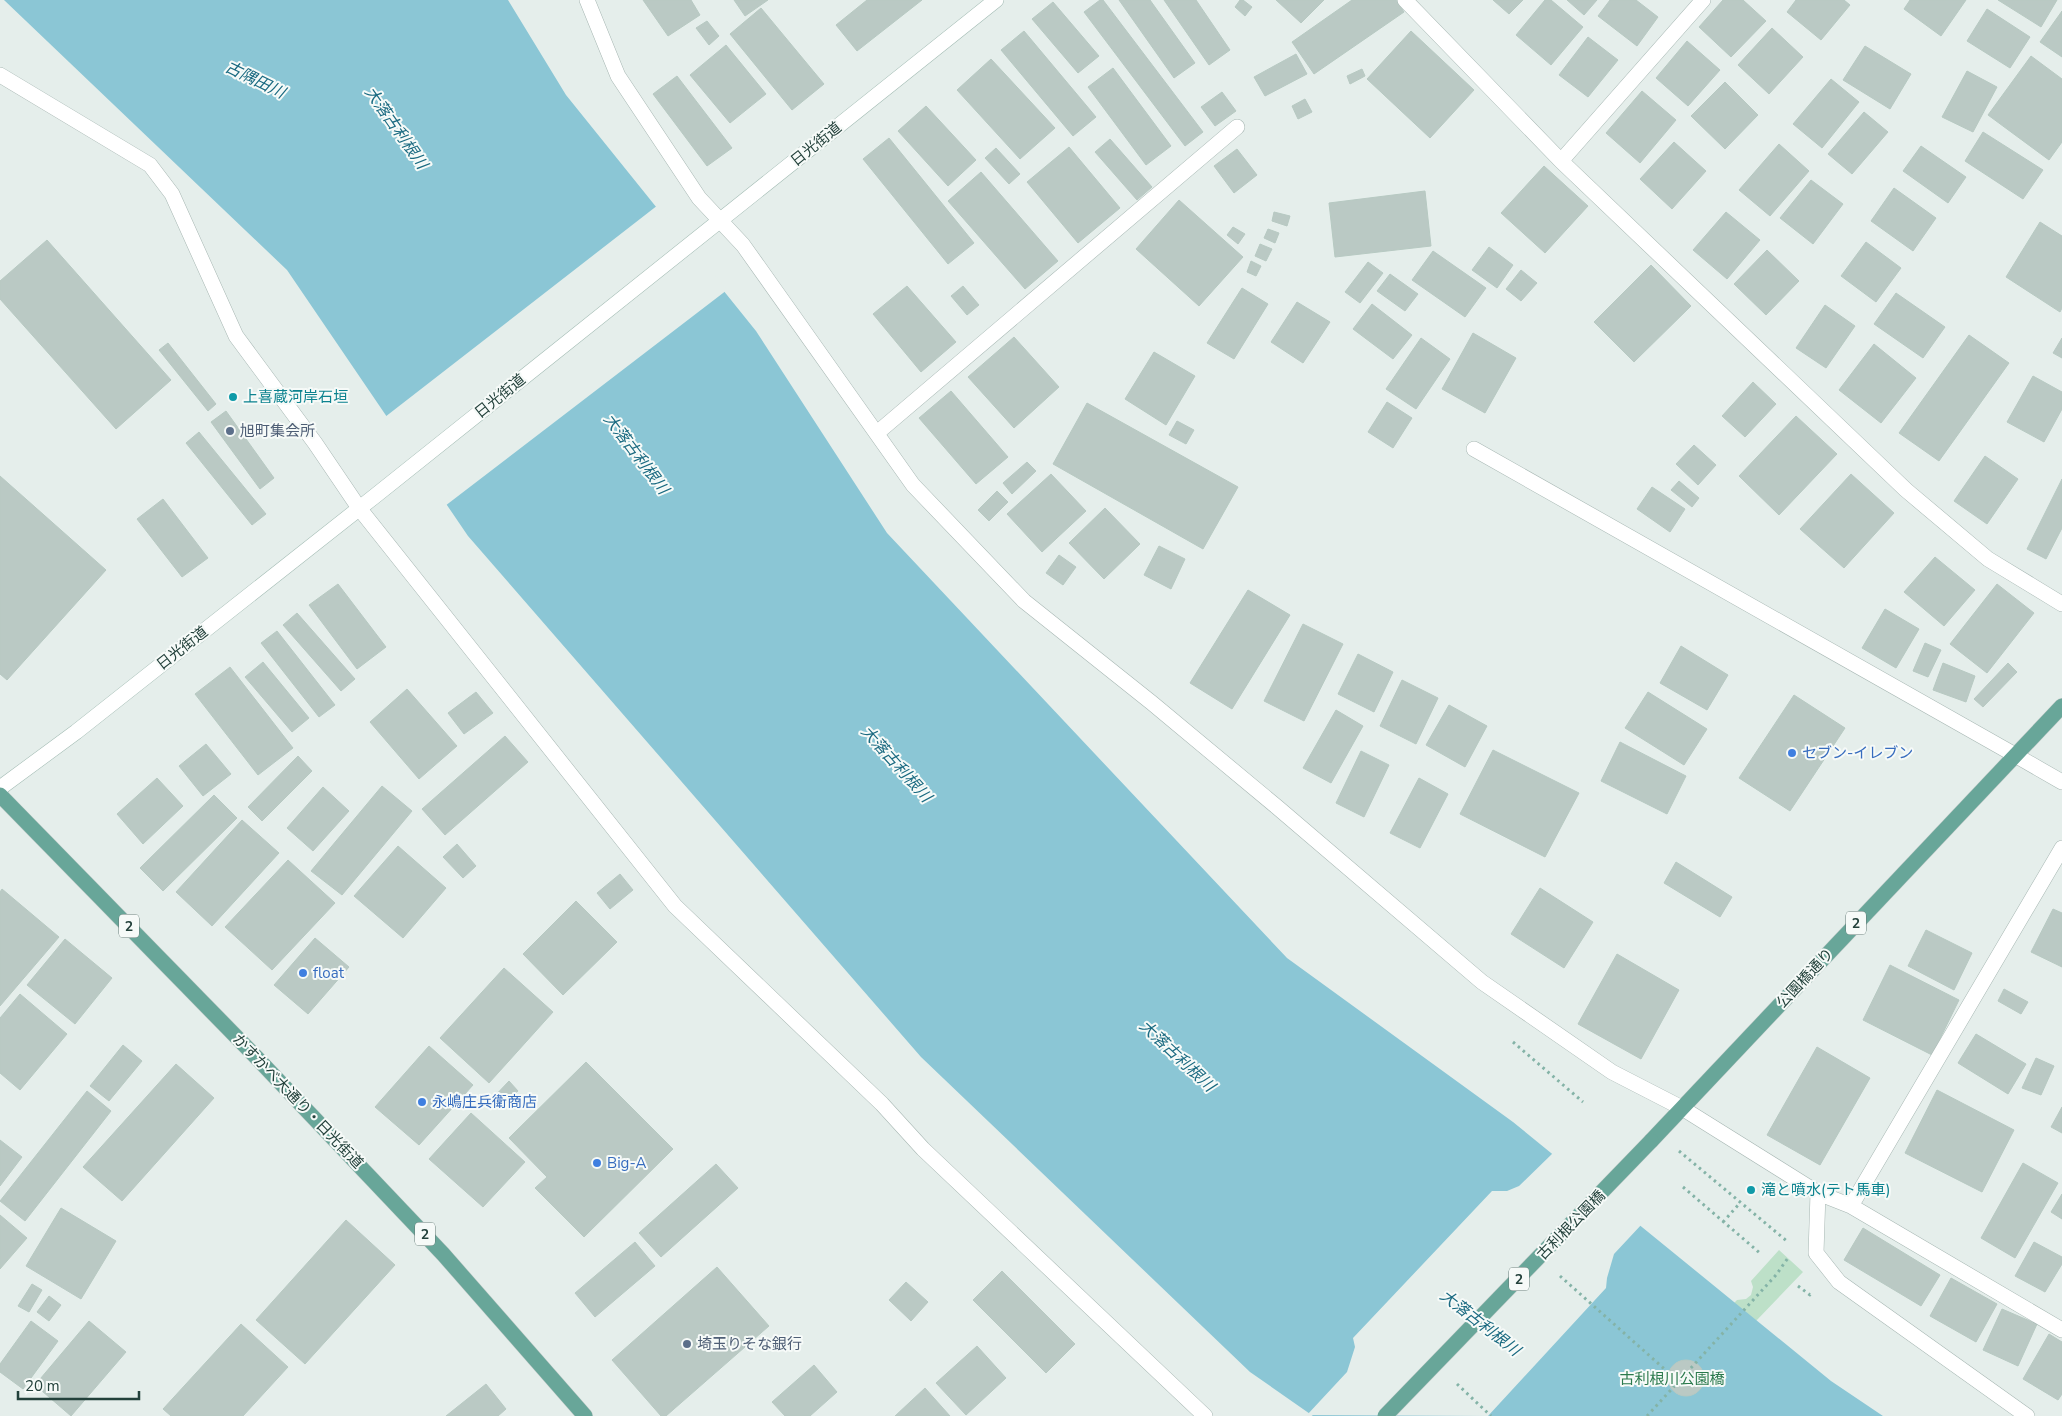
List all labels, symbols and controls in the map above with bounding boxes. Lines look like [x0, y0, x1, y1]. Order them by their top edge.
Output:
water label: 古隅田川 [221, 56, 290, 105]
water label: 大落古利根川 [359, 82, 434, 175]
street label: 日光街道 [786, 117, 846, 171]
street label: 日光街道 [470, 369, 530, 423]
place label: 上喜蔵河岸石垣 [243, 387, 348, 407]
marker: 上喜蔵河岸石垣 [227, 391, 239, 403]
water label: 大落古利根川 [598, 409, 675, 501]
place label: 旭町集会所 [240, 421, 315, 441]
marker: 旭町集会所 [224, 425, 236, 437]
street label: 日光街道 [152, 622, 212, 674]
water label: 大落古利根川 [856, 721, 938, 809]
place label: セブン-イレブン [1802, 743, 1913, 763]
marker: セブン-イレブン [1786, 747, 1798, 759]
road number: 2 [1846, 911, 1866, 934]
road number: 2 [119, 914, 139, 938]
street label: 公園橋通り [1772, 944, 1838, 1012]
place label: float [313, 963, 345, 983]
marker: float [297, 967, 309, 979]
water label: 大落古利根川 [1134, 1015, 1221, 1098]
street label: かすかべ大通り・日光街道 [228, 1029, 368, 1173]
place label: 永嶋庄兵衛商店 [432, 1092, 537, 1112]
marker: 永嶋庄兵衛商店 [416, 1096, 428, 1108]
place label: Big-A [607, 1153, 646, 1173]
marker: Big-A [591, 1157, 603, 1169]
place label: 滝と噴水(テト馬車) [1761, 1180, 1891, 1200]
marker: 滝と噴水(テト馬車) [1745, 1184, 1757, 1196]
street label: 古利根公園橋 [1533, 1186, 1609, 1264]
road number: 2 [415, 1222, 435, 1246]
road number: 2 [1509, 1268, 1529, 1290]
water label: 大落古利根川 [1435, 1285, 1526, 1362]
place label: 埼玉りそな銀行 [697, 1334, 802, 1354]
marker: 埼玉りそな銀行 [681, 1338, 693, 1350]
scale bar [18, 1368, 139, 1400]
park label: 古利根川公園橋 [1619, 1369, 1725, 1389]
text: 20 m [25, 1376, 60, 1396]

